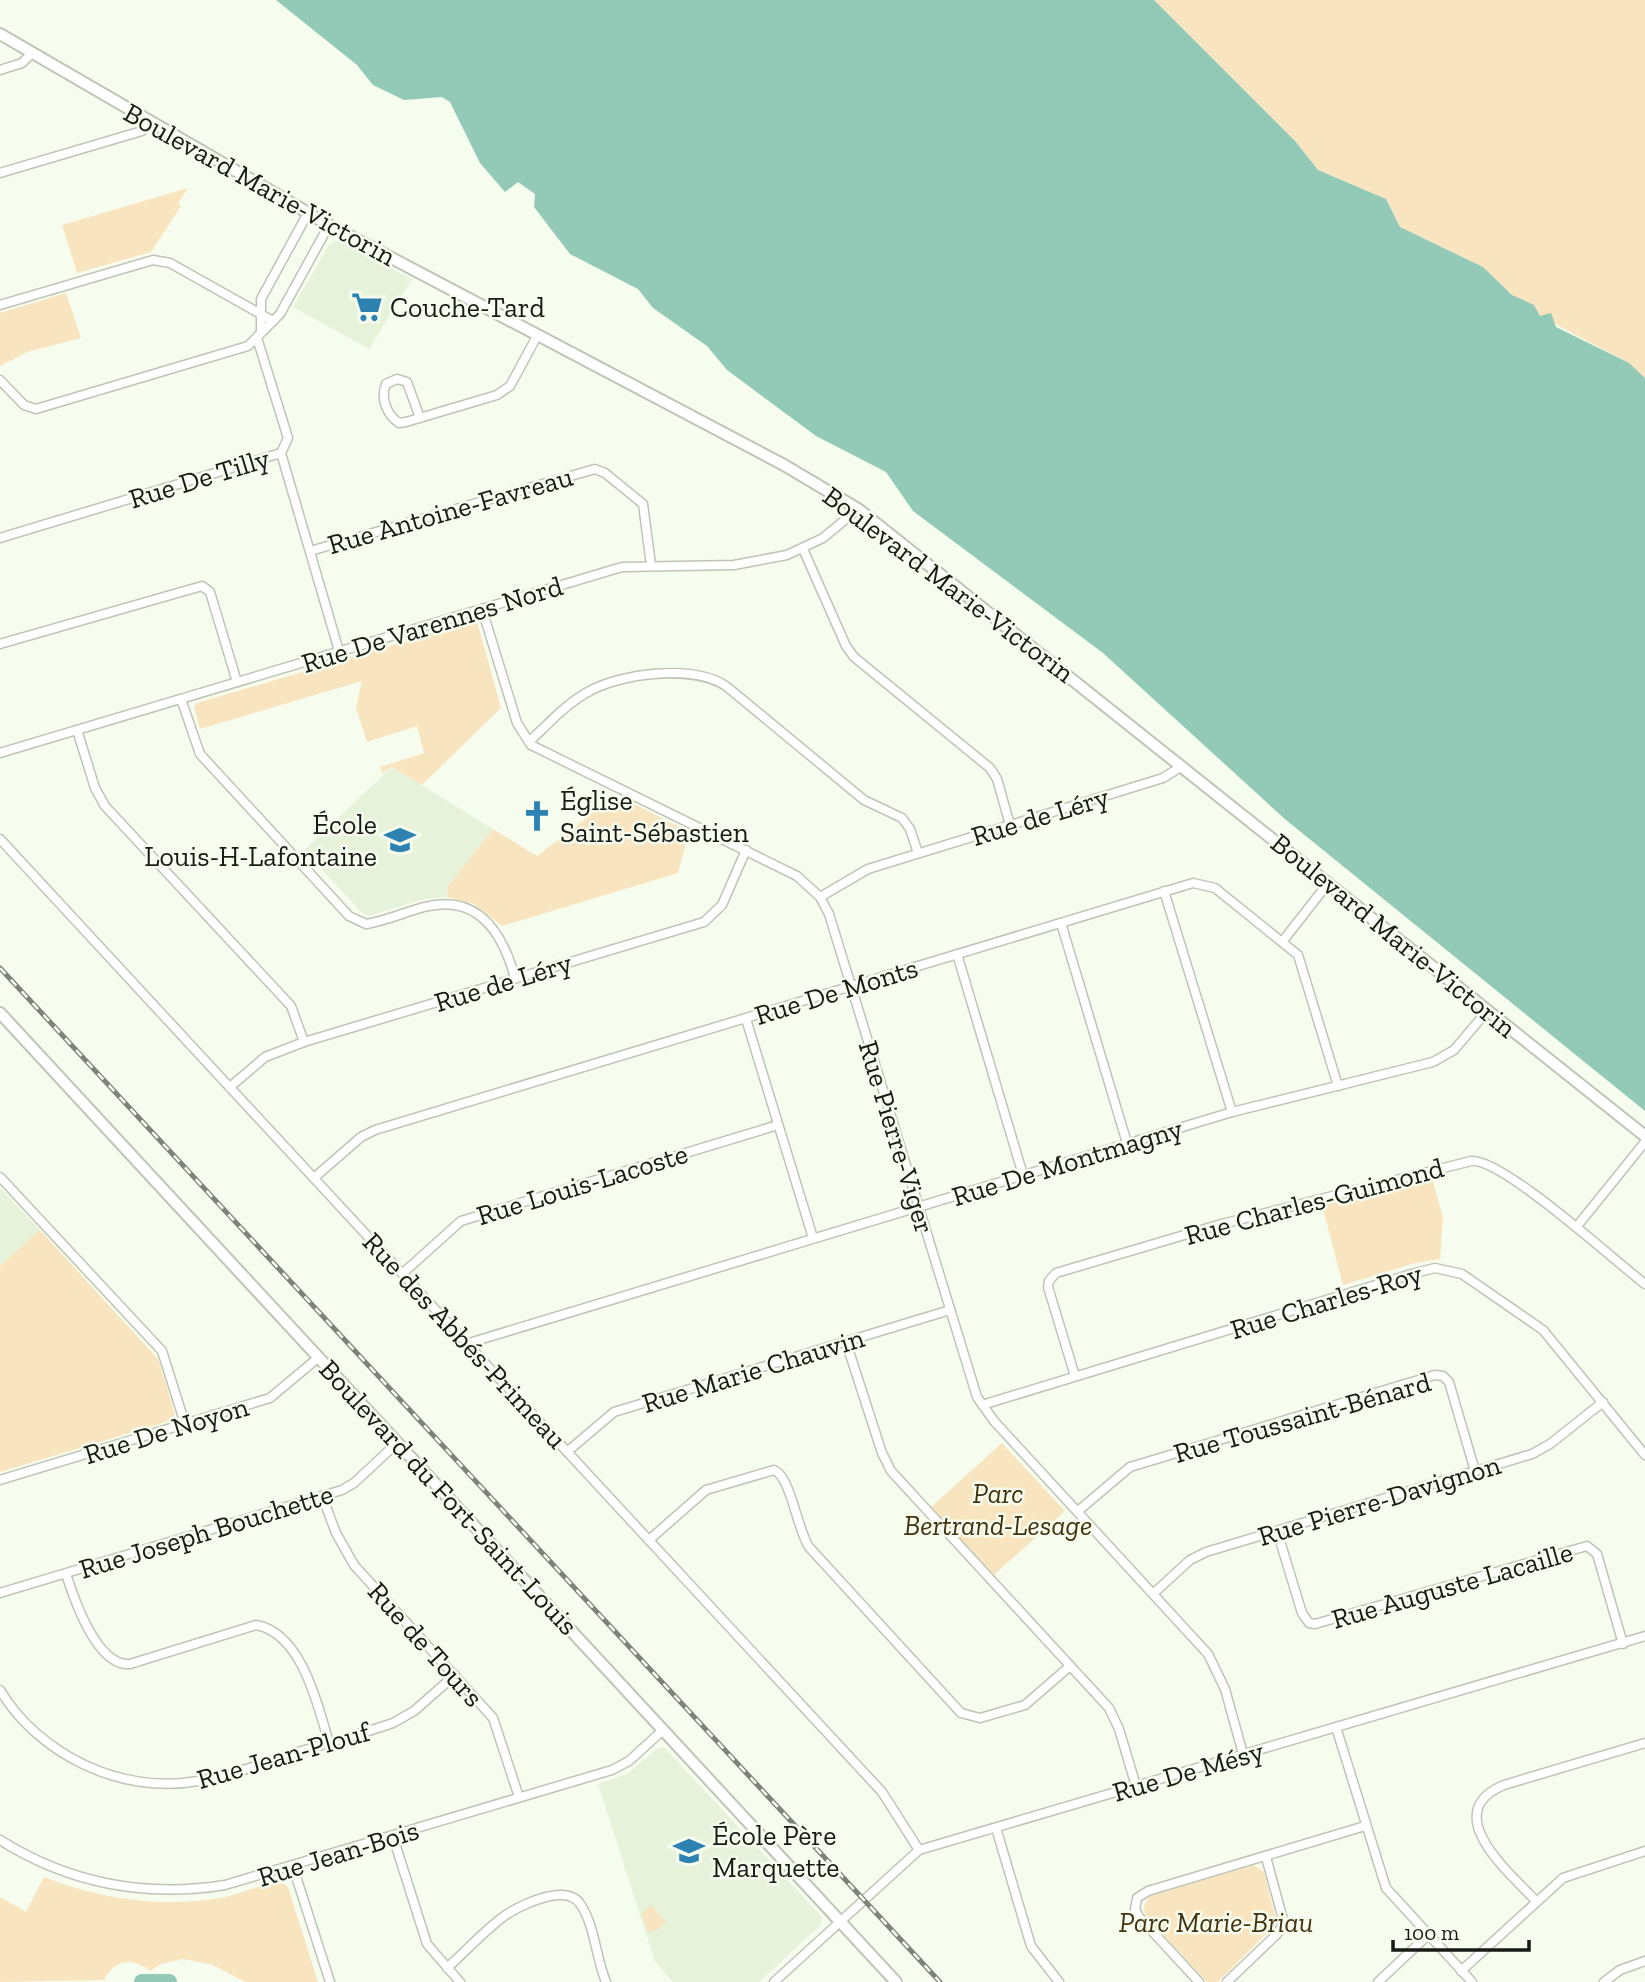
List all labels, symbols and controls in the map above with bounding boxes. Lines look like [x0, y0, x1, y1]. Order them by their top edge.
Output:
street label: Boulevard Marie-Victorin [118, 96, 402, 273]
supermarket icon: Couche-Tard [350, 290, 384, 324]
place label: Couche-Tard [390, 291, 545, 324]
street label: Rue De Tilly [125, 441, 274, 515]
street label: Rue Antoine-Favreau [324, 460, 577, 561]
street label: Boulevard Marie-Victorin [817, 479, 1081, 690]
street label: Rue De Varennes Nord [298, 569, 567, 680]
street label: Rue de Léry [967, 780, 1113, 853]
place label: Église Saint-Sébastien [560, 784, 749, 849]
church icon: Église Saint-Sébastien [520, 799, 554, 833]
place label: École Louis-H-Lafontaine [144, 808, 377, 873]
school or university icon: École Louis-H-Lafontaine [383, 823, 417, 857]
street label: Boulevard Marie-Victorin [1264, 826, 1523, 1044]
street label: Rue de Léry [430, 946, 576, 1019]
street label: Rue De Monts [751, 951, 922, 1032]
street label: Rue Pierre-Viger [852, 1037, 942, 1238]
street label: Rue De Montmagny [948, 1112, 1187, 1213]
street label: Rue Louis-Lacoste [473, 1137, 692, 1232]
street label: Rue Charles-Guimond [1181, 1151, 1447, 1252]
street label: Rue des Abbés-Primeau [356, 1225, 574, 1455]
street label: Rue Charles-Roy [1226, 1256, 1427, 1346]
street label: Rue Marie Chauvin [638, 1321, 868, 1420]
street label: Boulevard du Fort-Saint-Louis [312, 1353, 585, 1642]
street label: Rue Toussaint-Bénard [1170, 1365, 1434, 1470]
street label: Rue De Noyon [80, 1390, 252, 1471]
street label: Rue Pierre-Davignon [1254, 1448, 1504, 1553]
street label: Rue Joseph Bouchette [75, 1477, 337, 1586]
park label: Parc Bertrand-Lesage [904, 1477, 1092, 1542]
street label: Rue Auguste Lacaille [1328, 1535, 1577, 1636]
street label: Rue de Tours [361, 1575, 490, 1714]
street label: Rue Jean-Plouf [193, 1715, 375, 1796]
street label: Rue De Mésy [1109, 1734, 1268, 1809]
street label: Rue Jean-Bois [254, 1813, 423, 1894]
place label: École Père Marquette [712, 1819, 839, 1884]
school or university icon: École Père Marquette [672, 1834, 706, 1868]
park label: Parc Marie-Briau [1119, 1906, 1313, 1939]
scale bar [1393, 1909, 1530, 1953]
text: 100 m [1404, 1920, 1459, 1945]

